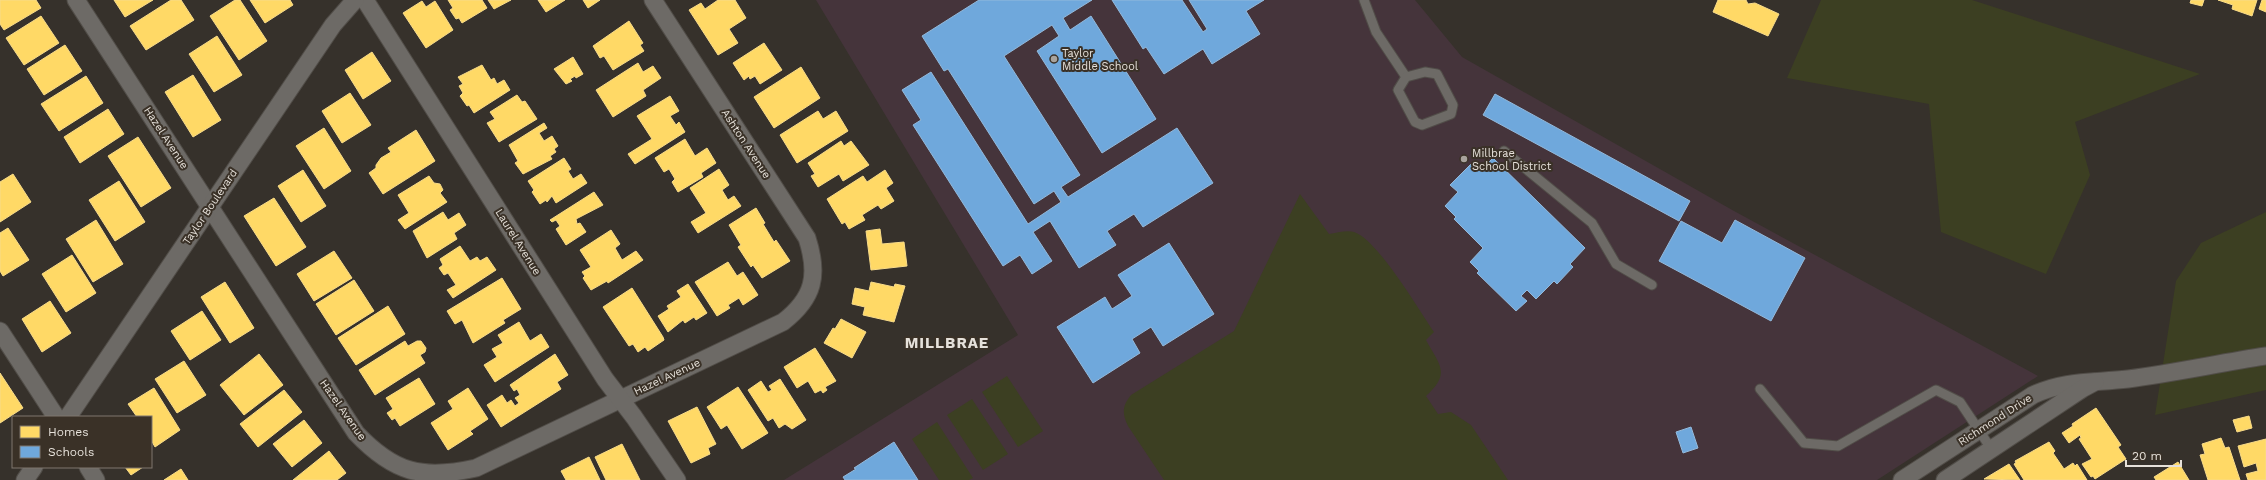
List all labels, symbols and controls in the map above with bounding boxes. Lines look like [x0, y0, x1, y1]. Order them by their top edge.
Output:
place label: Taylor Middle School [1062, 47, 1139, 73]
marker: Taylor Middle School [1049, 54, 1059, 64]
street label: Hazel Avenue [141, 104, 191, 172]
street label: Ashton Avenue [719, 107, 773, 181]
place label: Millbrae School District [1472, 147, 1552, 173]
marker: Millbrae School District [1459, 154, 1469, 164]
street label: Taylor Boulevard [180, 167, 240, 247]
street label: Laurel Avenue [492, 207, 544, 277]
district label: MILLBRAE [905, 334, 989, 352]
street label: Hazel Avenue [632, 356, 702, 398]
street label: Hazel Avenue [317, 377, 369, 443]
street label: Richmond Drive [1956, 391, 2034, 449]
legend [12, 416, 152, 468]
text: Homes [48, 425, 89, 439]
scale bar [2126, 442, 2181, 468]
text: Schools [48, 445, 94, 459]
text: 20 m [2132, 449, 2162, 463]

